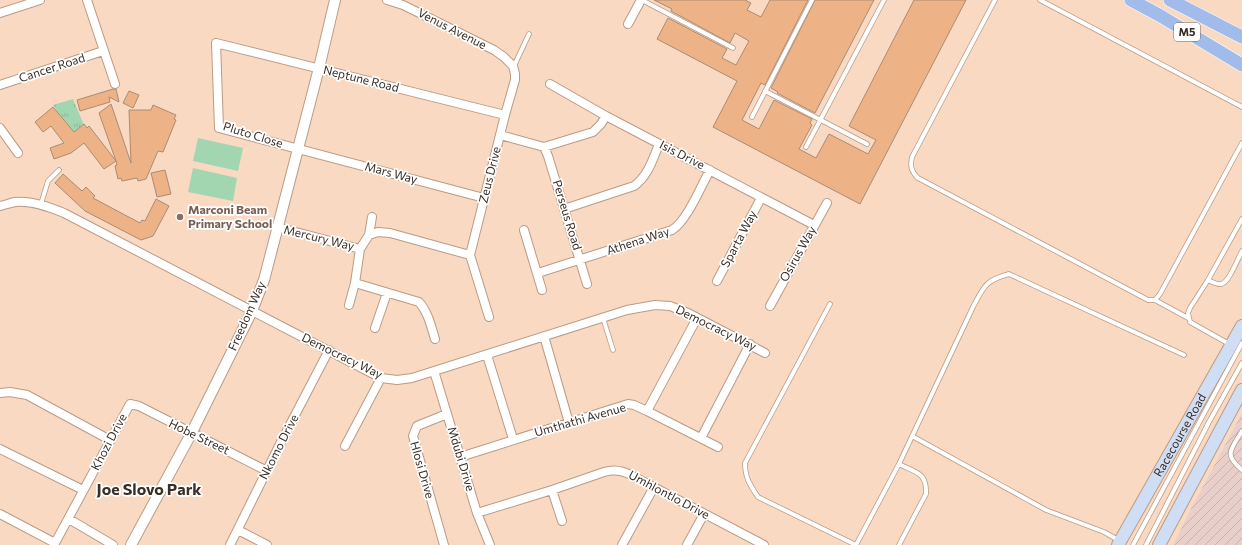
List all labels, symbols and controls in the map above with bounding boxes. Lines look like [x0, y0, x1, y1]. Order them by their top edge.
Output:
street label: Venus Avenue [416, 5, 489, 51]
road number: M5 [1174, 23, 1200, 41]
street label: Cancer Road [17, 50, 87, 84]
street label: Neptune Road [322, 62, 401, 94]
street label: Pluto Close [222, 118, 285, 150]
street label: Isis Drive [658, 137, 707, 171]
street label: Zeus Drive [475, 145, 503, 205]
street label: Mars Way [363, 158, 419, 186]
street label: Perseus Road [551, 178, 585, 251]
place label: Marconi Beam Primary School [188, 202, 272, 230]
street label: Sparta Way [717, 208, 759, 269]
marker: Marconi Beam Primary School [175, 212, 185, 222]
street label: Mercury Way [282, 221, 356, 253]
street label: Athena Way [604, 223, 671, 257]
street label: Osirus Way [776, 223, 818, 284]
street label: Freedom Way [224, 279, 268, 353]
street label: Democracy Way [674, 302, 759, 353]
street label: Democracy Way [300, 330, 385, 381]
street label: Racecourse Road [1150, 391, 1208, 479]
street label: Umthathi Avenue [532, 399, 627, 439]
street label: Khozi Drive [87, 411, 129, 472]
street label: Nkomo Drive [256, 412, 301, 482]
street label: Hobe Street [167, 415, 232, 457]
street label: Mdubi Drive [446, 425, 478, 493]
street label: Hlosi Drive [408, 439, 438, 500]
street label: Umhlontlo Drive [627, 467, 712, 521]
district label: Joe Slovo Park [97, 479, 202, 498]

